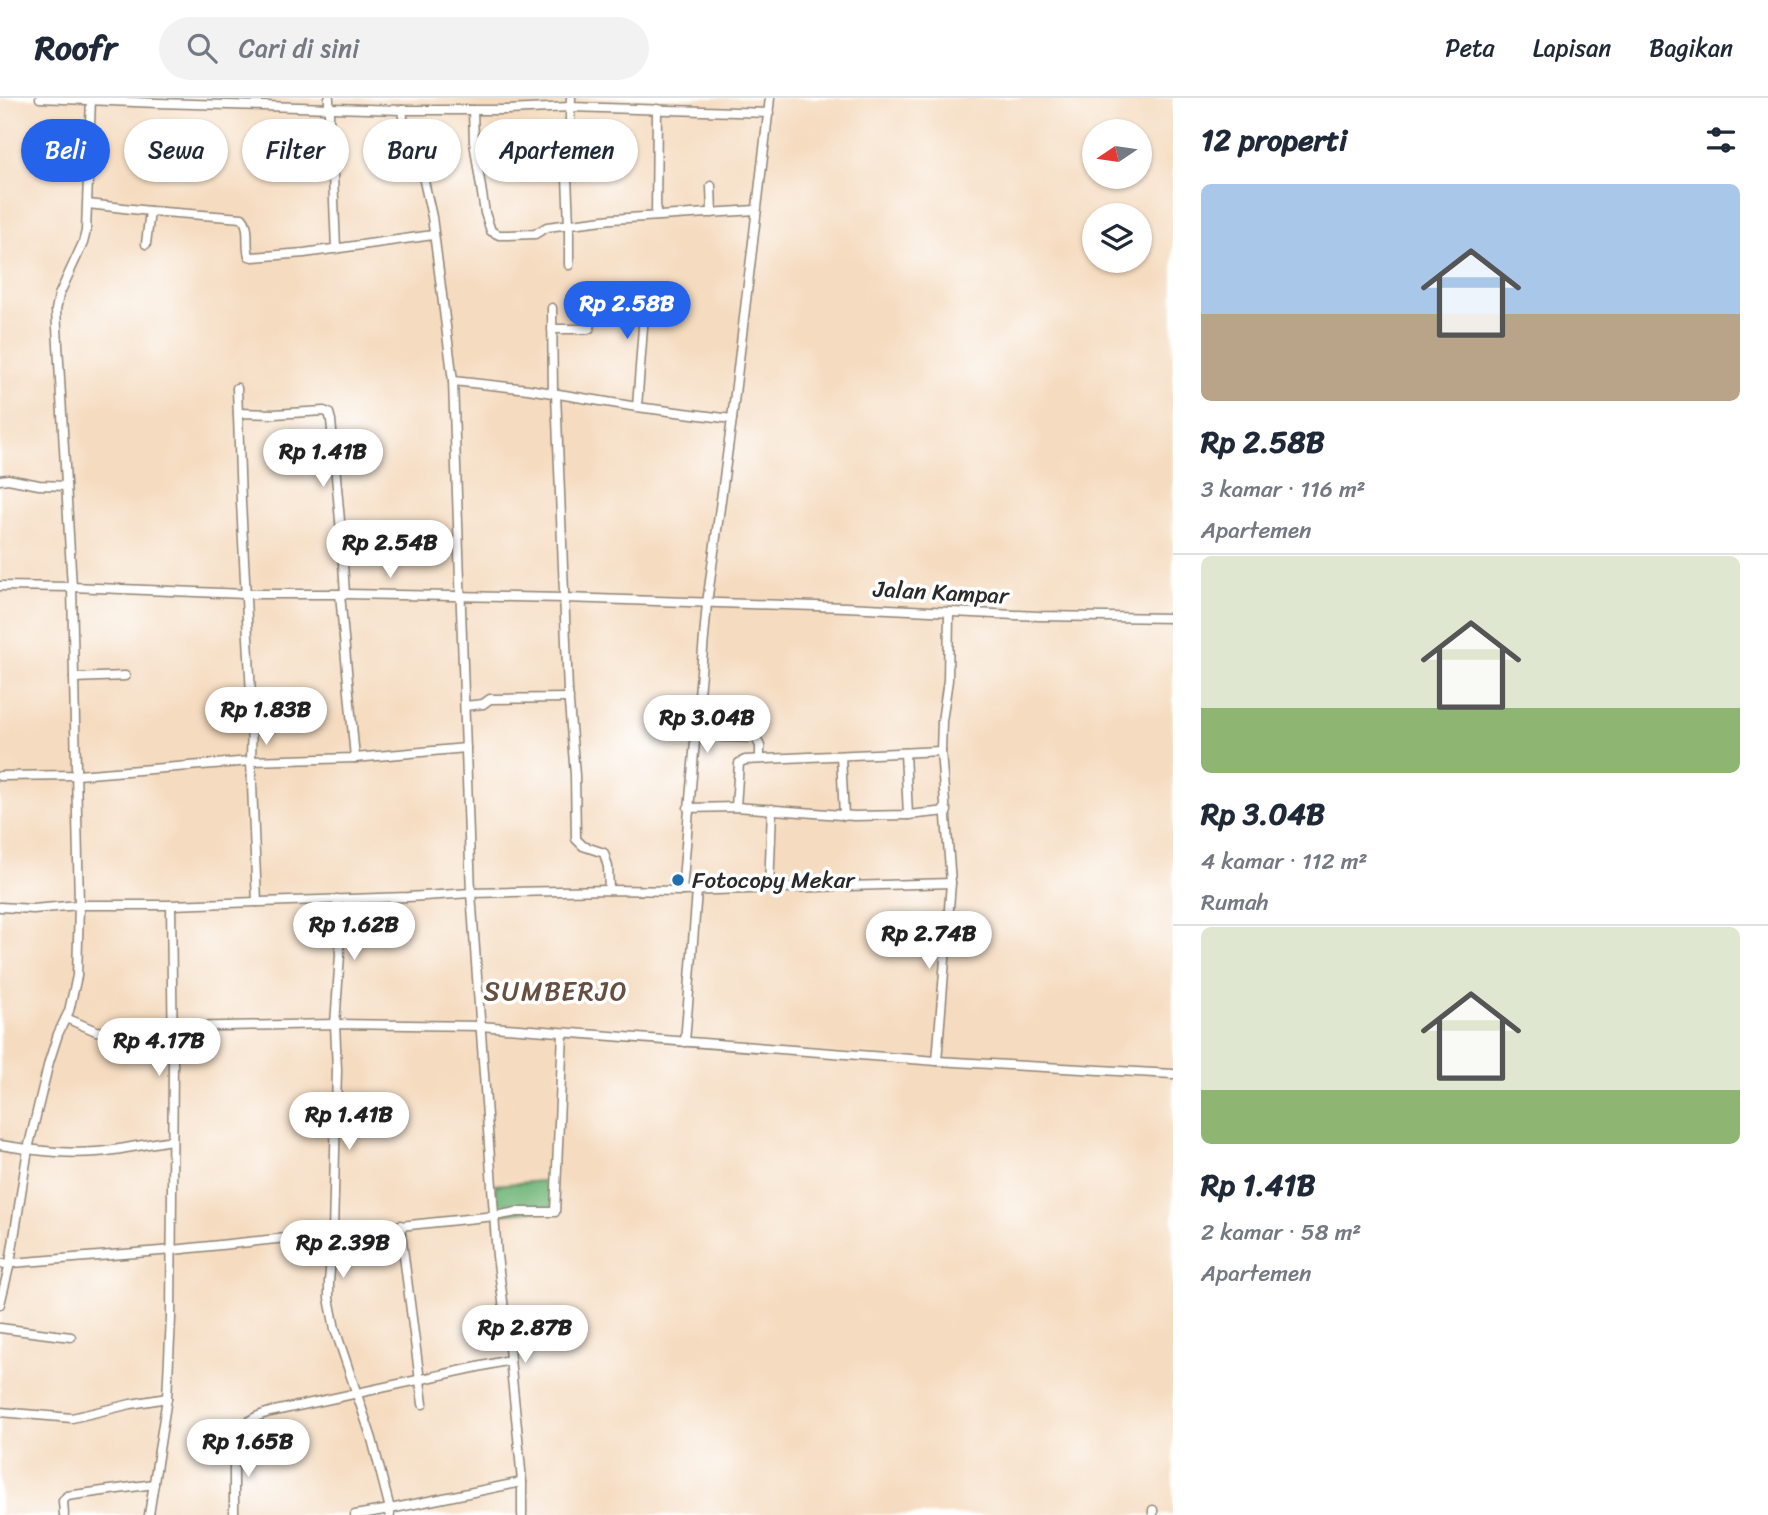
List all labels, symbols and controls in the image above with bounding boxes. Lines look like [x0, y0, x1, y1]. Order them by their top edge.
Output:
search box [159, 17, 649, 80]
text: Roofr [35, 19, 117, 77]
text: Cari di sini [239, 25, 359, 71]
text: Peta [1445, 27, 1495, 69]
text: Lapisan [1533, 27, 1611, 69]
text: Bagikan [1649, 27, 1733, 69]
icon: search [183, 29, 221, 67]
text: 12 properti [1201, 113, 1347, 167]
chip: Beli [21, 119, 110, 182]
chip: Sewa [124, 119, 228, 182]
chip: Filter [242, 119, 349, 182]
chip: Baru [363, 119, 461, 182]
chip: Apartemen [475, 119, 638, 182]
north arrow [1082, 119, 1152, 189]
map controls [1082, 119, 1152, 273]
icon: filters [1702, 121, 1740, 159]
button: layers [1082, 203, 1152, 273]
icon: home [1408, 230, 1534, 356]
pin: Rp 2.58B [555, 282, 699, 341]
text: Rp 2.58B [580, 283, 674, 324]
text: Rp 2.58B [1201, 415, 1325, 469]
pin: Rp 1.41B [251, 430, 395, 489]
text: Rp 1.41B [279, 431, 367, 472]
text: 3 kamar · 116 m² [1201, 469, 1366, 510]
text: Apartemen [1201, 510, 1311, 551]
pin: Rp 2.54B [318, 520, 462, 580]
text: Rp 2.54B [342, 522, 438, 563]
street label: Jalan Kampar [871, 568, 1011, 617]
icon: home [1408, 602, 1534, 728]
pin: Rp 1.83B [194, 688, 338, 747]
text: Rp 1.83B [221, 689, 311, 730]
pin: Rp 3.04B [635, 696, 779, 755]
text: Rp 3.04B [659, 697, 755, 738]
text: Rp 3.04B [1201, 787, 1325, 841]
text: 4 kamar · 112 m² [1201, 841, 1368, 882]
place label: Fotocopy Mekar [692, 860, 856, 901]
marker: Fotocopy Mekar [670, 872, 686, 888]
text: Rumah [1201, 882, 1269, 923]
pin: Rp 1.62B [282, 902, 426, 962]
text: Rp 1.62B [309, 904, 399, 945]
pin: Rp 2.74B [857, 912, 1001, 971]
text: Rp 2.74B [882, 913, 976, 954]
district label: SUMBERJO [483, 968, 629, 1014]
icon: home [1408, 973, 1534, 1099]
pin: Rp 4.17B [87, 1018, 231, 1078]
text: Rp 4.17B [114, 1020, 204, 1061]
pin: Rp 1.41B [277, 1093, 421, 1152]
text: Rp 1.41B [305, 1094, 393, 1135]
text: Rp 1.41B [1201, 1158, 1315, 1212]
text: 2 kamar · 58 m² [1201, 1212, 1361, 1253]
pin: Rp 2.39B [271, 1220, 415, 1280]
text: Rp 2.39B [296, 1222, 390, 1263]
text: Apartemen [1201, 1253, 1311, 1294]
pin: Rp 2.87B [453, 1306, 597, 1365]
text: Rp 2.87B [478, 1307, 572, 1348]
pin: Rp 1.65B [176, 1420, 320, 1479]
text: Rp 1.65B [203, 1421, 293, 1462]

